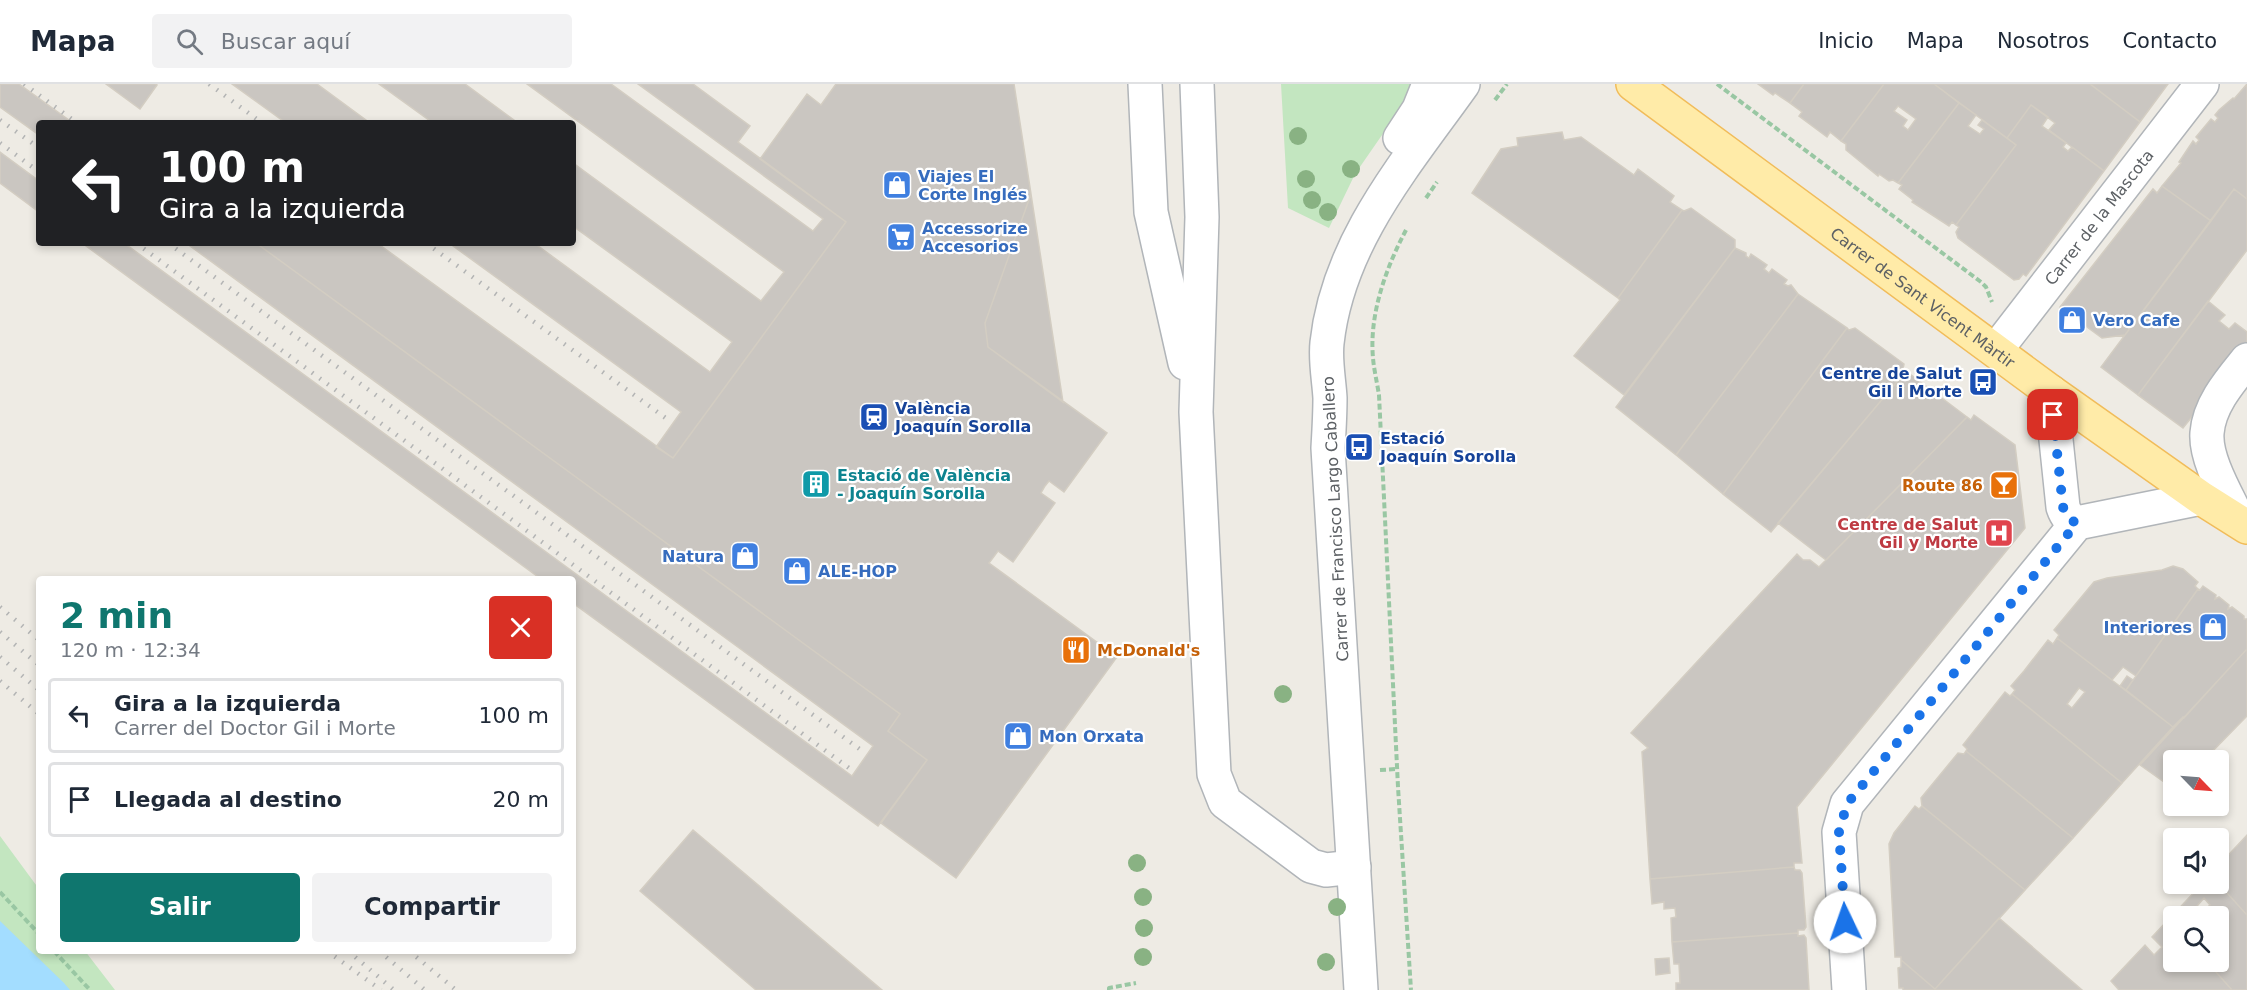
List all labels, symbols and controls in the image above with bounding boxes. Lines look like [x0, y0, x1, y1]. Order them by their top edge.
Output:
search box [152, 14, 572, 68]
text: Mapa [30, 25, 116, 58]
icon: search [173, 25, 206, 58]
text: Buscar aquí [221, 29, 350, 54]
text: Inicio [1818, 29, 1874, 53]
text: Mapa [1907, 29, 1964, 53]
text: Nosotros [1997, 29, 2089, 53]
text: Contacto [2122, 29, 2217, 53]
text: 100 m [159, 143, 305, 192]
icon: left [60, 144, 138, 222]
street label: Carrer de la Mascota [2041, 146, 2158, 289]
place label: Viajes El Corte Inglés [918, 167, 1027, 204]
shop icon: Viajes El Corte Inglés [881, 169, 913, 201]
text: Gira a la izquierda [159, 193, 406, 224]
place label: Accessorize Accesorios [922, 219, 1028, 256]
supermarket icon: Accessorize Accesorios [885, 221, 917, 253]
street label: Carrer de Sant Vicent Màrtir [1827, 224, 2019, 372]
shop icon: Vero Cafe [2056, 304, 2088, 336]
place label: Vero Cafe [2093, 311, 2180, 330]
place label: Centre de Salut Gil i Morte [1821, 364, 1962, 401]
bus stop icon: Centre de Salut Gil i Morte [1967, 366, 1999, 398]
street label: Carrer de Francisco Largo Caballero [1319, 376, 1352, 662]
pin [2027, 389, 2078, 440]
icon: arrive [2036, 398, 2069, 431]
place label: València Joaquín Sorolla [894, 399, 1031, 436]
station icon: València Joaquín Sorolla [858, 401, 890, 433]
place label: Estació Joaquín Sorolla [1379, 429, 1516, 466]
bus stop icon: Estació Joaquín Sorolla [1343, 431, 1375, 463]
place label: Estació de València - Joaquín Sorolla [837, 466, 1011, 503]
building icon: Estació de València - Joaquín Sorolla [800, 468, 832, 500]
bar icon: Route 86 [1988, 469, 2020, 501]
place label: Route 86 [1902, 476, 1983, 495]
place label: Centre de Salut Gil y Morte [1837, 515, 1978, 552]
hospital icon: Centre de Salut Gil y Morte [1983, 517, 2015, 549]
shop icon: Natura [729, 540, 761, 572]
place label: Natura [662, 547, 724, 566]
shop icon: ALE-HOP [781, 555, 813, 587]
place label: ALE-HOP [818, 562, 897, 581]
text: 2 min [60, 595, 173, 636]
button: close [489, 596, 552, 659]
shop icon: Interiores [2197, 611, 2229, 643]
place label: Interiores [2104, 618, 2192, 637]
restaurant icon: McDonald's [1060, 634, 1092, 666]
text: 120 m · 12:34 [60, 638, 201, 662]
place label: McDonald's [1097, 641, 1200, 660]
text: Gira a la izquierda [114, 691, 341, 716]
icon: left [63, 699, 96, 732]
text: 100 m [479, 703, 549, 728]
text: Carrer del Doctor Gil i Morte [114, 716, 396, 740]
shop icon: Mon Orxata [1002, 720, 1034, 752]
place label: Mon Orxata [1039, 727, 1144, 746]
north arrow [2163, 750, 2229, 816]
map controls [2163, 750, 2229, 972]
icon: arrive [63, 783, 96, 816]
text: Llegada al destino [114, 787, 342, 812]
text: 20 m [493, 787, 549, 812]
button: sound [2163, 828, 2229, 894]
button: Salir [60, 873, 300, 942]
button: Compartir [312, 873, 552, 942]
position arrow [1813, 890, 1877, 954]
button: search [2163, 906, 2229, 972]

